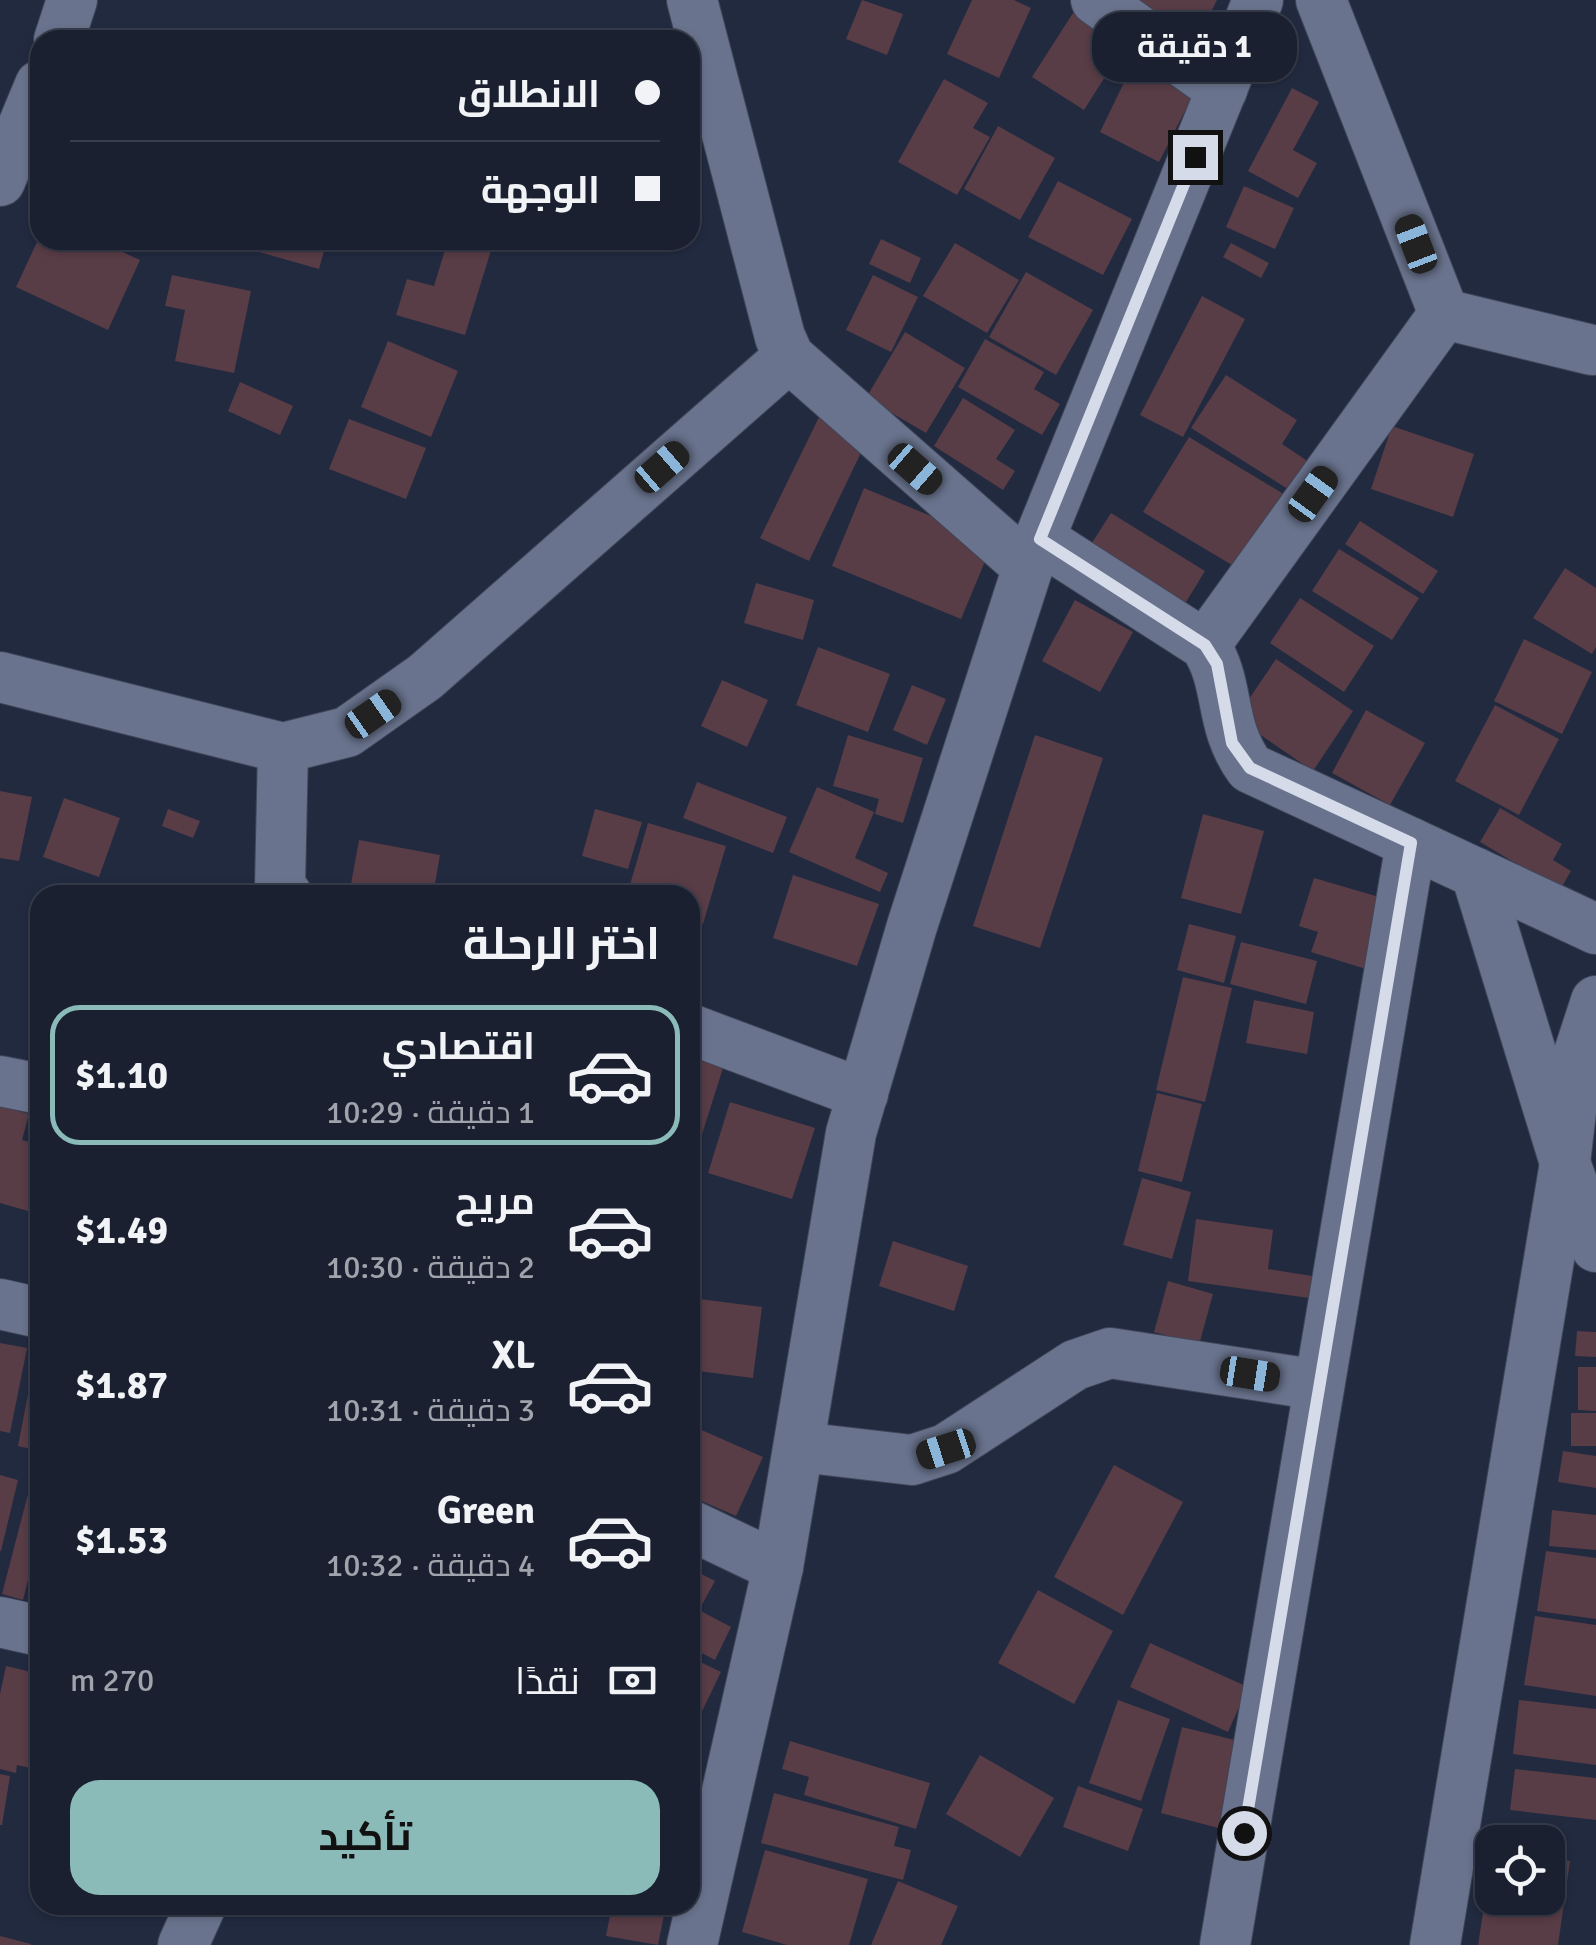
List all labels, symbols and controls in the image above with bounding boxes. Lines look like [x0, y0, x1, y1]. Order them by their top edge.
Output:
callout: 1 دقيقة [1092, 12, 1298, 82]
text: 1 دقيقة [1137, 27, 1252, 66]
text: الانطلاق [457, 71, 600, 118]
route end [1173, 135, 1218, 180]
text: الوجهة [481, 167, 600, 214]
car [1391, 211, 1441, 277]
car [630, 436, 694, 498]
car [883, 438, 947, 500]
car [1283, 461, 1343, 527]
car [340, 685, 406, 743]
text: اختر الرحلة [463, 917, 660, 972]
text: اقتصادي [382, 1023, 535, 1070]
icon: car [565, 1030, 655, 1120]
text: $1.10 [75, 1052, 168, 1099]
text: 1 دقيقة · 10:29 [326, 1093, 535, 1132]
text: مريح [455, 1178, 535, 1225]
icon: car [565, 1185, 655, 1275]
text: $1.49 [75, 1207, 168, 1254]
text: 2 دقيقة · 10:30 [326, 1248, 535, 1287]
text: XL [492, 1332, 535, 1379]
icon: car [565, 1340, 655, 1430]
car [1218, 1354, 1282, 1394]
text: $1.87 [75, 1362, 168, 1409]
text: 3 دقيقة · 10:31 [326, 1391, 535, 1430]
car [913, 1425, 979, 1473]
text: Green [437, 1487, 535, 1534]
icon: car [565, 1495, 655, 1585]
text: $1.53 [75, 1517, 168, 1564]
text: 4 دقيقة · 10:32 [326, 1546, 535, 1585]
icon: cash [605, 1653, 660, 1708]
text: نقدًا [515, 1658, 580, 1705]
text: 270 m [70, 1661, 154, 1700]
button: تأكيد [70, 1780, 660, 1895]
route start [1222, 1811, 1267, 1856]
map controls [1475, 1825, 1565, 1915]
button: locate [1475, 1825, 1565, 1915]

